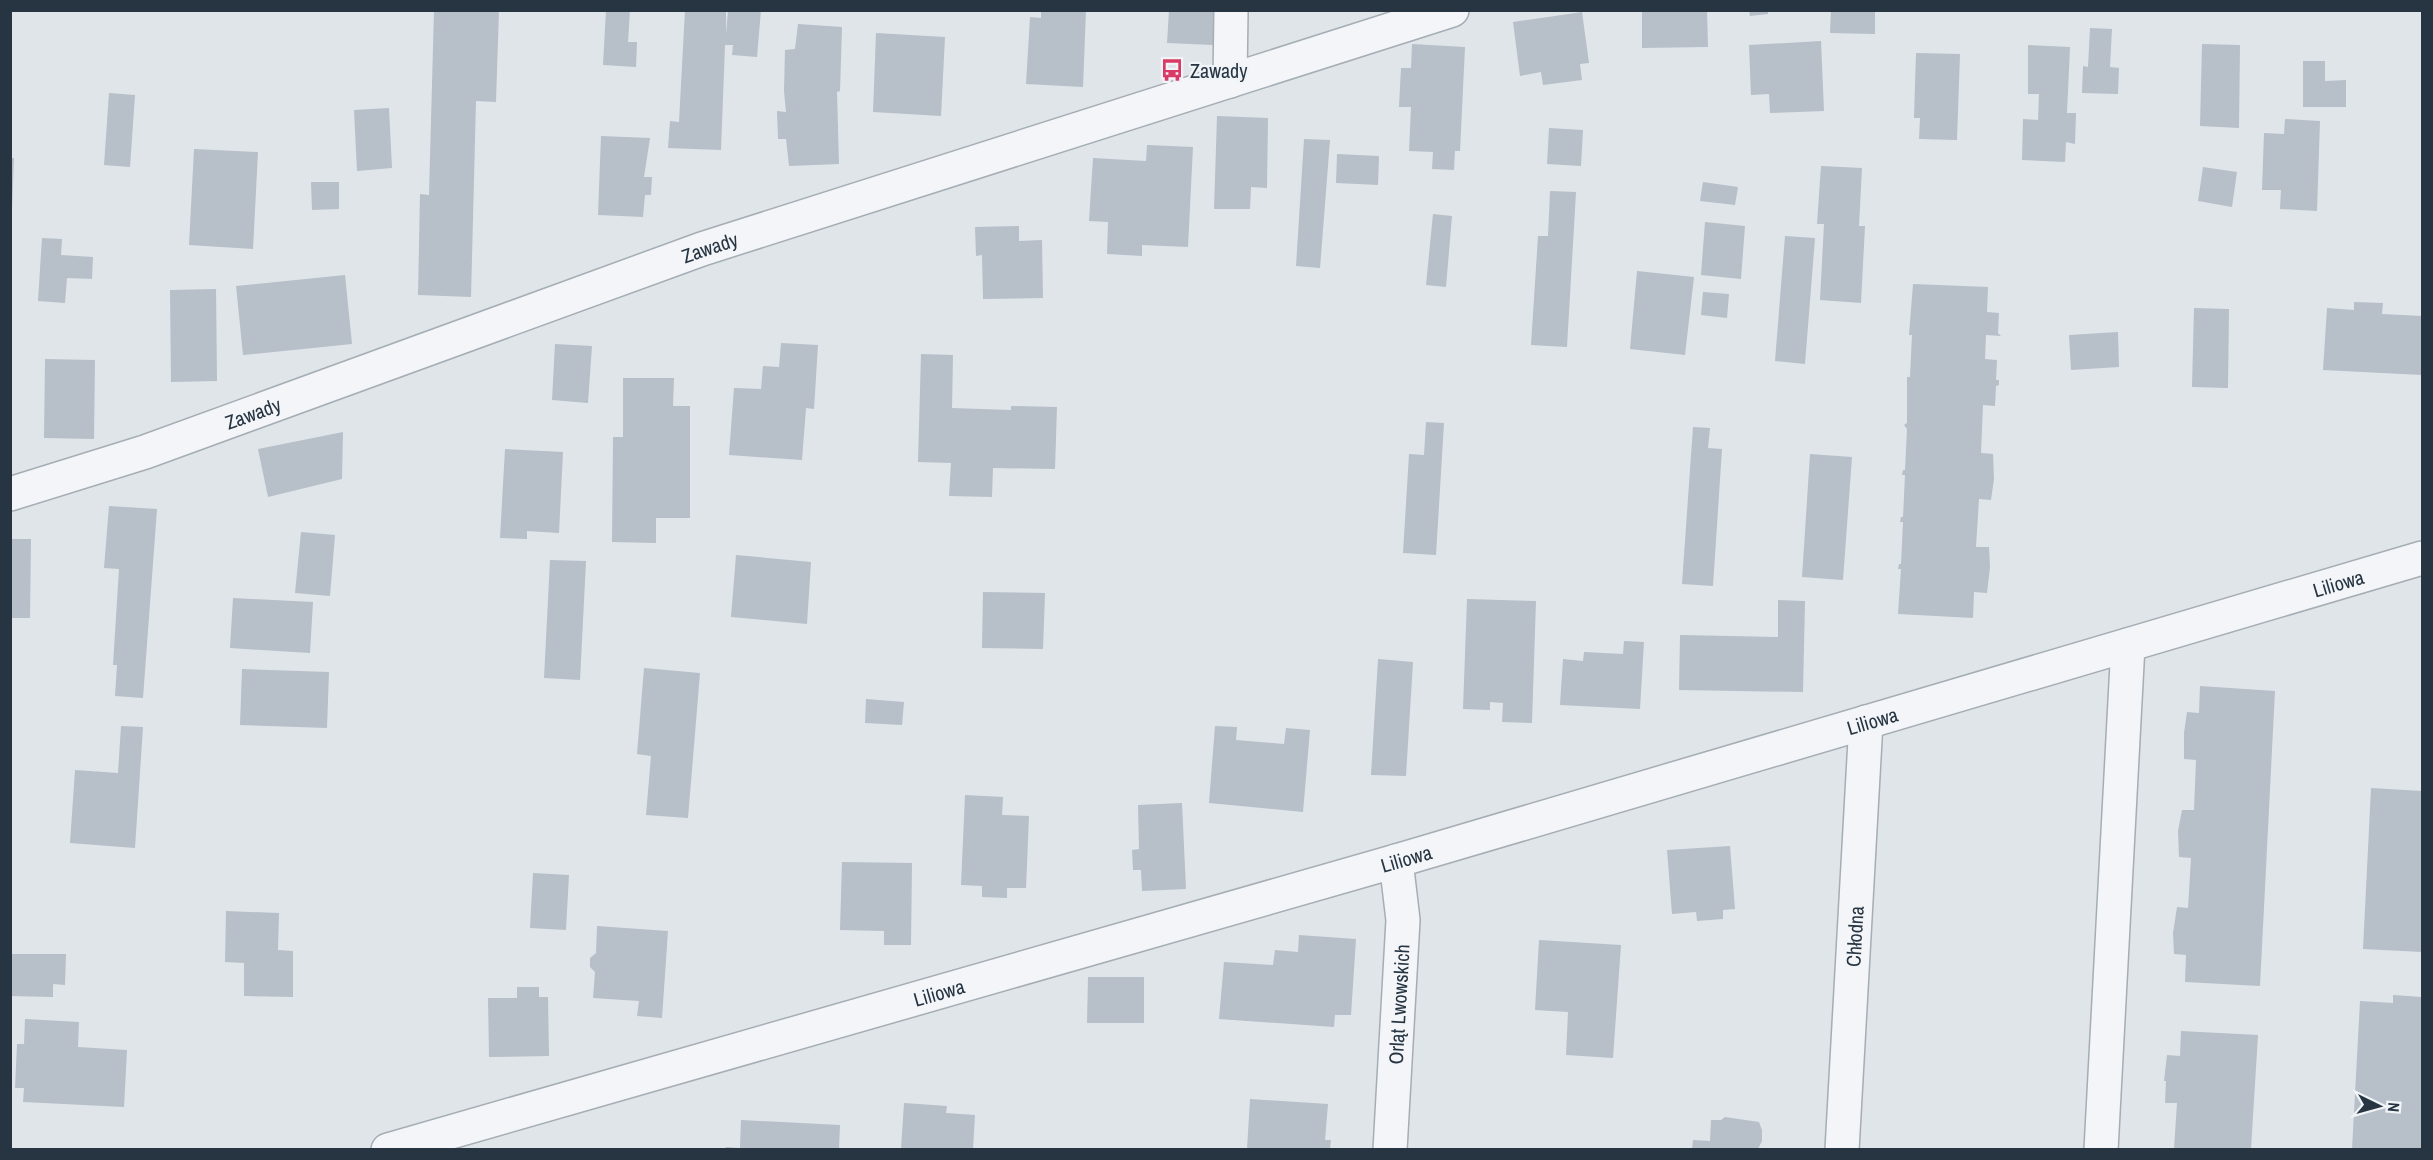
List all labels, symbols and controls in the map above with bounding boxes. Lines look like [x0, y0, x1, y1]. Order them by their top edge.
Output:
bus stop icon: Zawady [1159, 57, 1185, 83]
place label: Zawady [1190, 57, 1248, 84]
street label: Zawady [678, 225, 742, 269]
street label: Zawady [221, 390, 285, 435]
street label: Liliowa [2309, 562, 2367, 603]
street label: Liliowa [1843, 700, 1901, 741]
street label: Liliowa [1377, 838, 1435, 878]
street label: Chłodna [1839, 905, 1869, 968]
street label: Orląt Lwowskich [1381, 943, 1415, 1065]
street label: Liliowa [910, 972, 968, 1012]
north arrow [2349, 1076, 2409, 1136]
text: N [2383, 1102, 2405, 1113]

